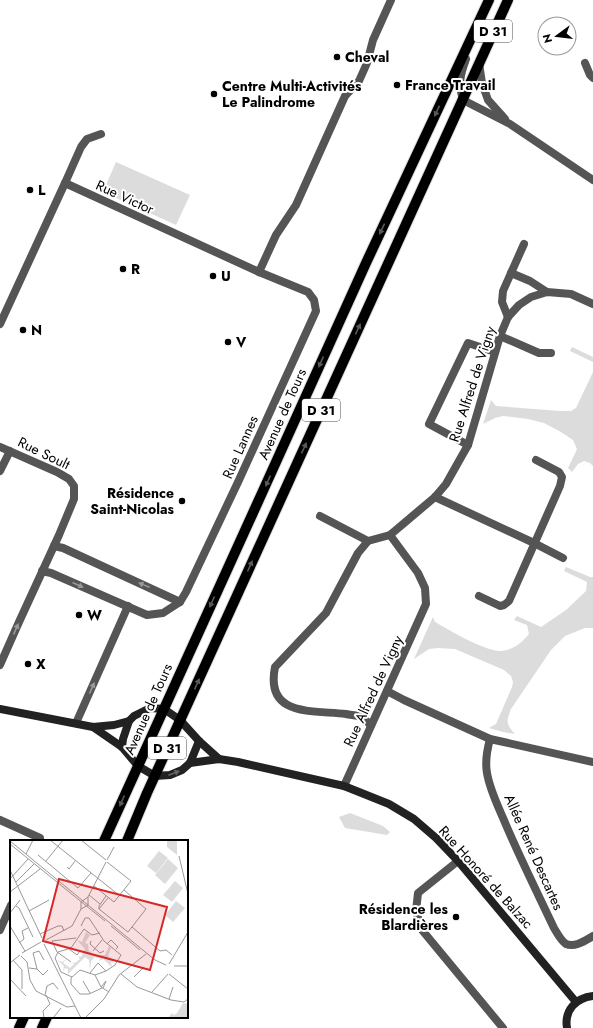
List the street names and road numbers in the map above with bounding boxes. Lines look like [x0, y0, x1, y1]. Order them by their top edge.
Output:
road number: D 31 [474, 20, 512, 42]
street label: Rue Victor [93, 175, 157, 219]
street label: Rue Alfred de Vigny [444, 323, 500, 445]
street label: Avenue de Tours [253, 365, 311, 463]
road number: D 31 [302, 399, 340, 421]
street label: Rue Lannes [217, 412, 263, 482]
street label: Rue Soult [15, 432, 74, 475]
street label: Rue Alfred de Vigny [338, 631, 408, 750]
street label: Avenue de Tours [119, 660, 177, 758]
road number: D 31 [148, 737, 186, 759]
street label: Allée René Descartes [499, 791, 569, 913]
street label: Rue Honoré de Balzac [434, 821, 538, 933]

